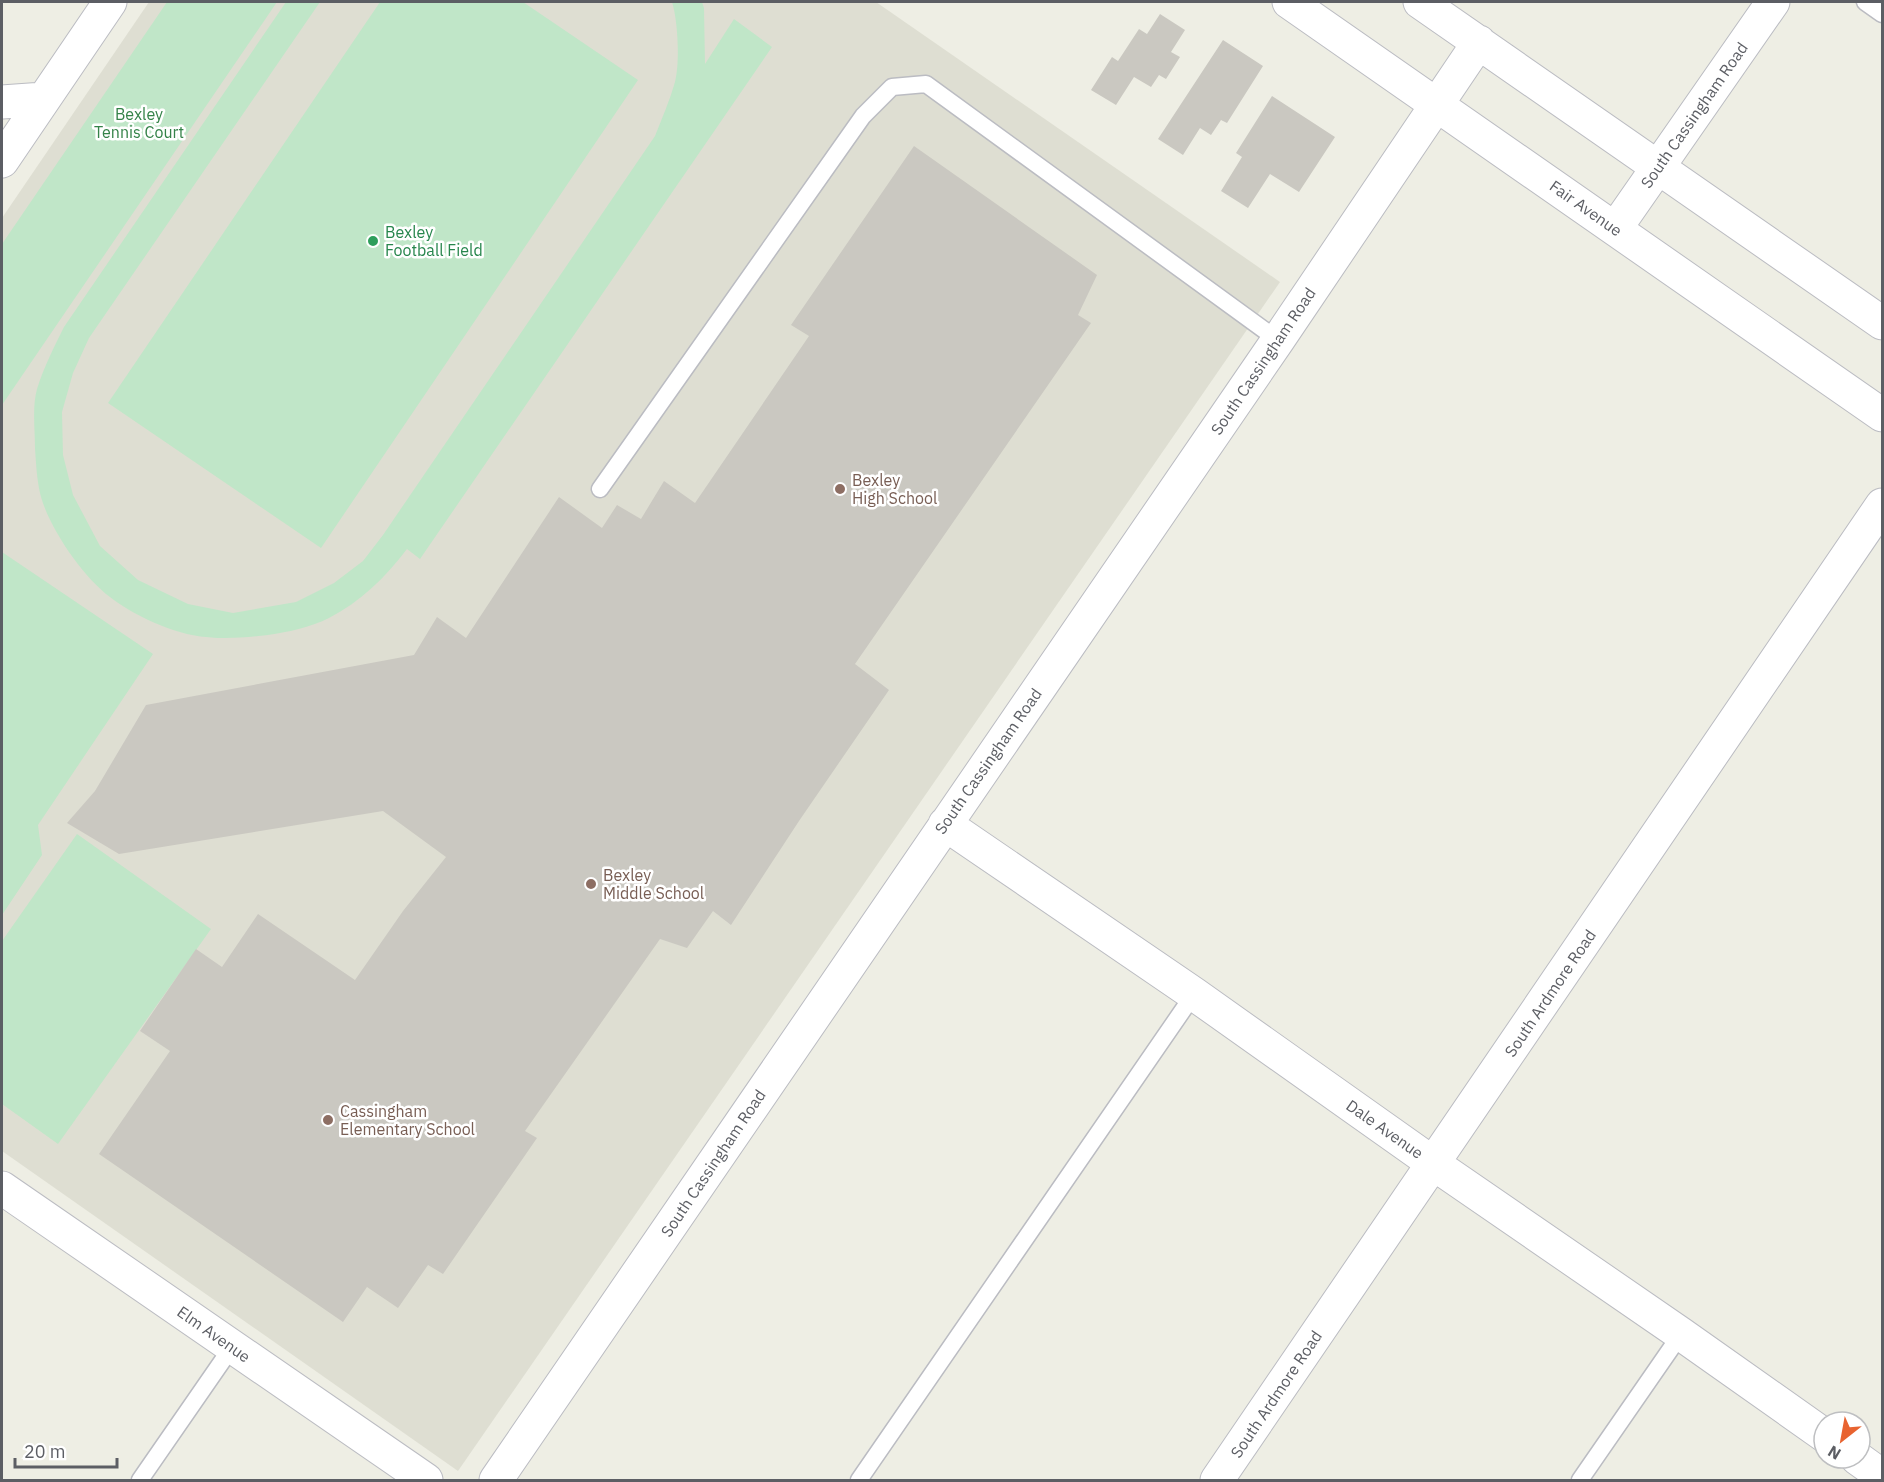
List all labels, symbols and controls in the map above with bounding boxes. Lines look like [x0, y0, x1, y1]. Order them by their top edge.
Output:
street label: South Cassingham Road [1636, 38, 1752, 192]
park label: Bexley Tennis Court [94, 104, 184, 142]
street label: Fair Avenue [1546, 176, 1626, 240]
place label: Bexley Football Field [385, 222, 483, 260]
marker: Bexley Football Field [366, 234, 380, 248]
street label: South Cassingham Road [1206, 283, 1320, 439]
place label: Bexley High School [852, 470, 937, 508]
marker: Bexley High School [833, 482, 847, 496]
street label: South Cassingham Road [930, 684, 1046, 838]
place label: Bexley Middle School [603, 865, 704, 903]
marker: Bexley Middle School [584, 877, 598, 891]
street label: South Ardmore Road [1500, 926, 1600, 1060]
street label: South Cassingham Road [656, 1085, 770, 1241]
street label: Dale Avenue [1343, 1095, 1428, 1163]
place label: Cassingham Elementary School [340, 1101, 475, 1139]
marker: Cassingham Elementary School [321, 1113, 335, 1127]
street label: Elm Avenue [174, 1301, 255, 1367]
street label: South Ardmore Road [1226, 1327, 1326, 1461]
north arrow [1812, 1410, 1872, 1470]
scale bar [15, 1431, 117, 1469]
text: 20 m [24, 1440, 66, 1463]
text: N [1824, 1441, 1844, 1464]

